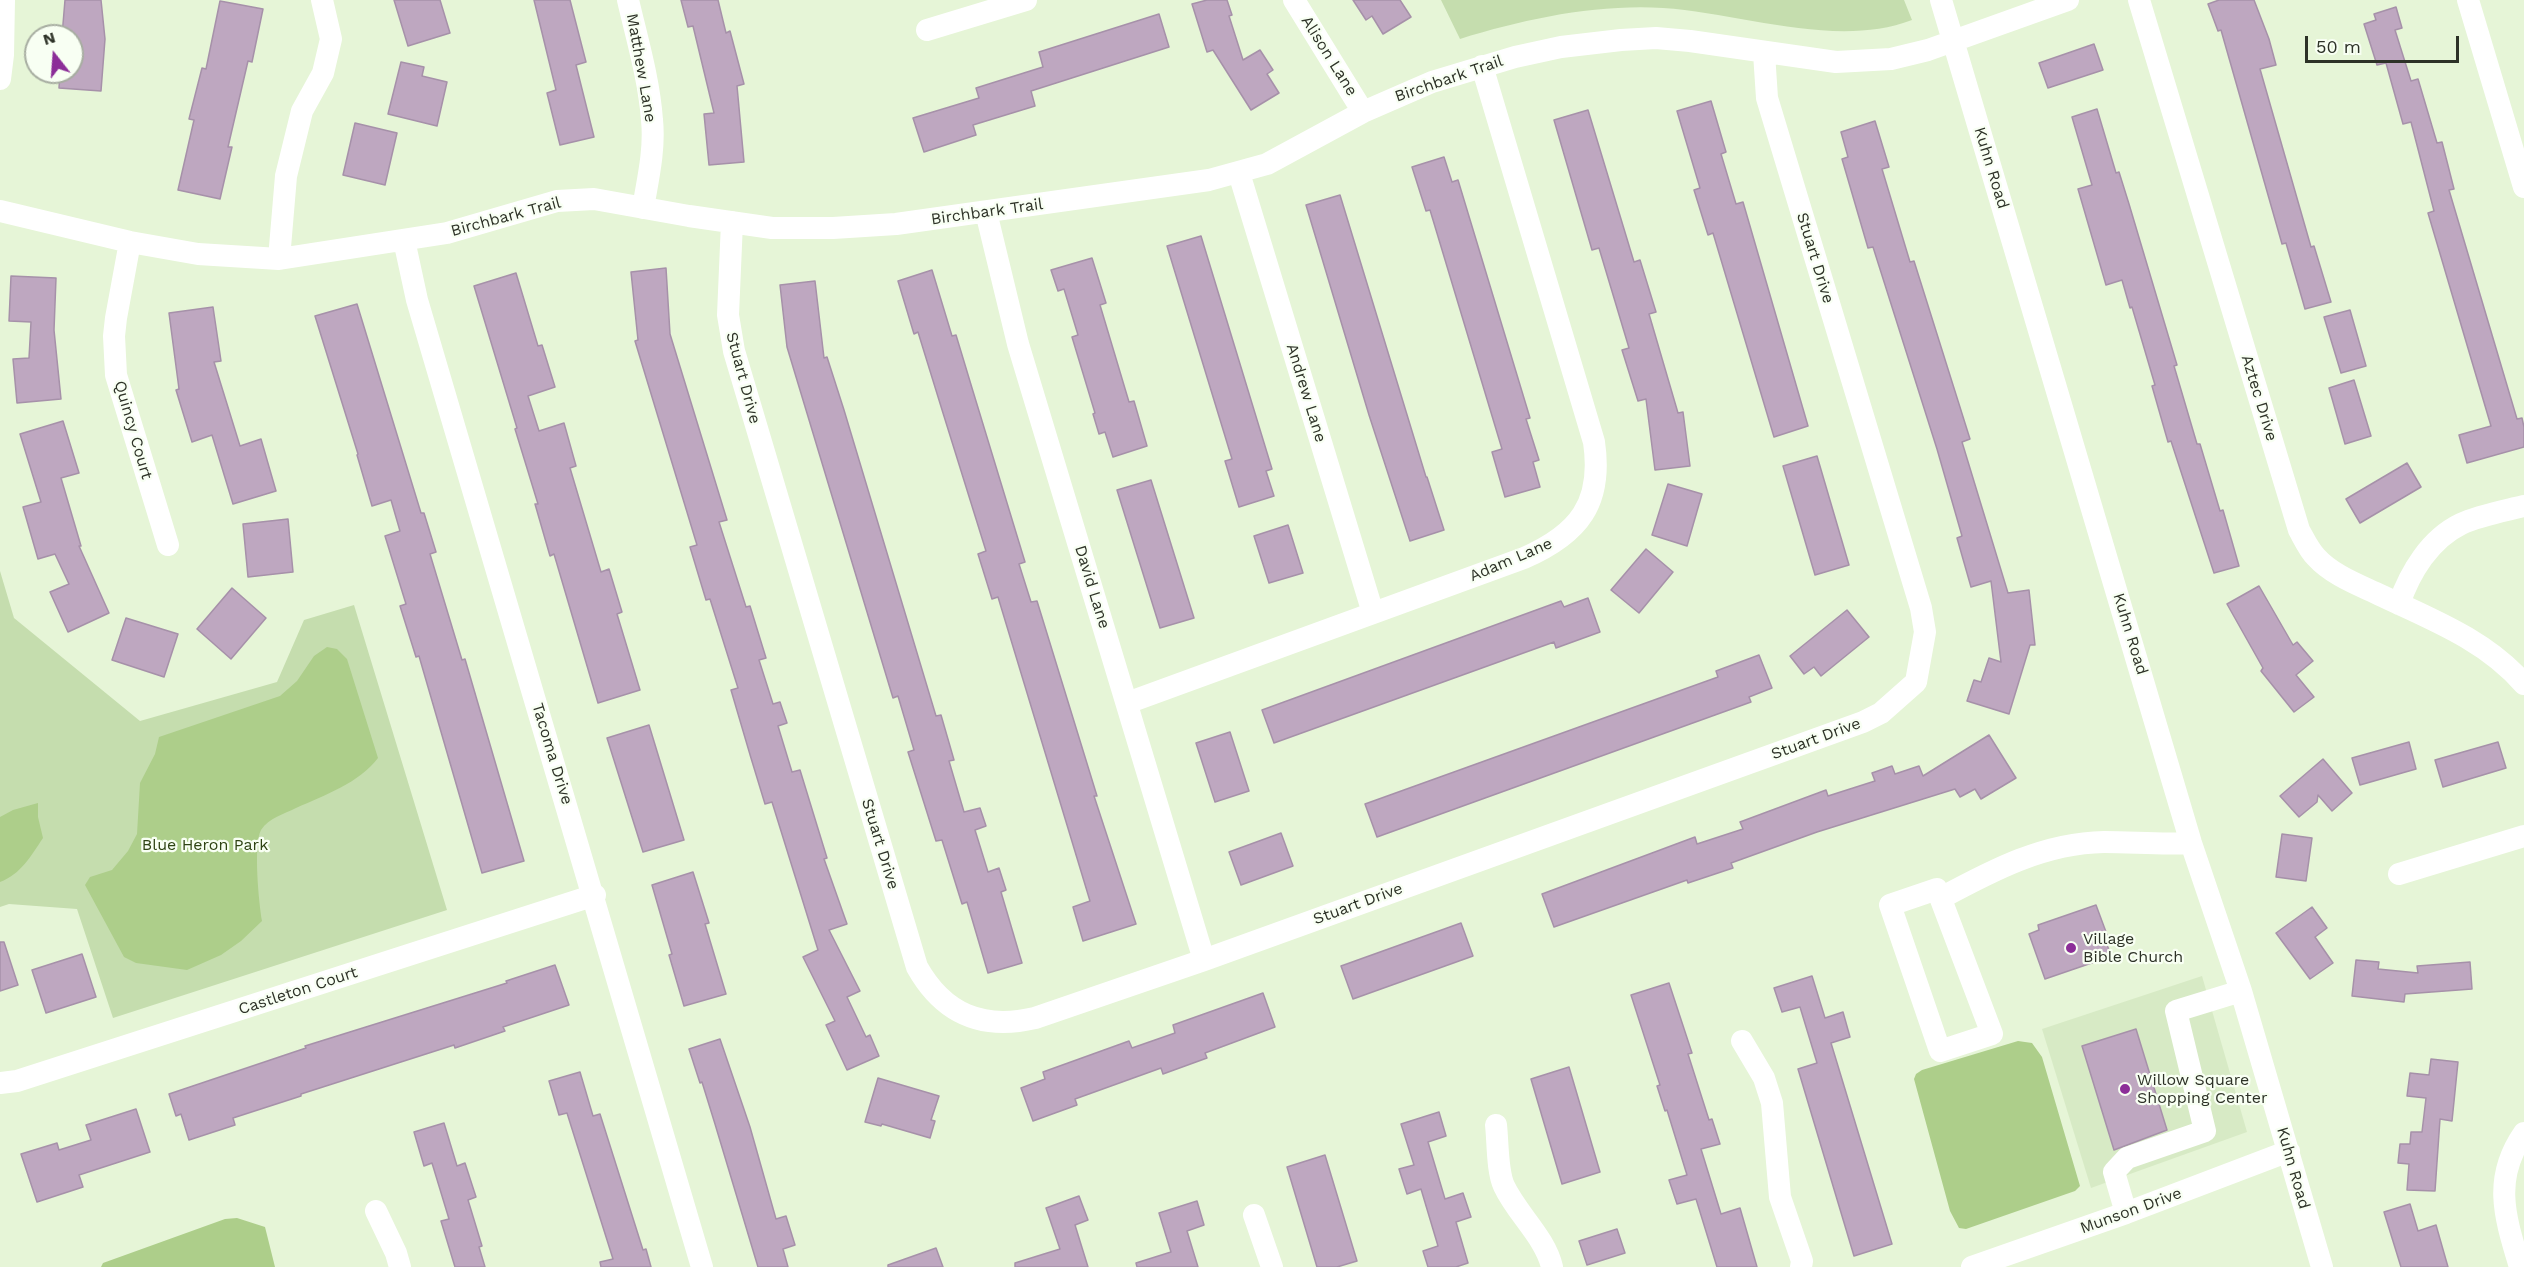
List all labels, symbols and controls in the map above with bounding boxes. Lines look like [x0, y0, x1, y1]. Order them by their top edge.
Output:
street label: Matthew Lane [622, 12, 660, 124]
street label: Alison Lane [1297, 12, 1361, 100]
north arrow [24, 24, 84, 84]
scale bar [2308, 24, 2462, 62]
text: N [41, 27, 58, 49]
text: 50 m [2316, 36, 2361, 57]
street label: Birchbark Trail [1392, 52, 1506, 106]
street label: Kuhn Road [1969, 125, 2013, 211]
street label: Birchbark Trail [449, 193, 563, 241]
street label: Birchbark Trail [930, 195, 1044, 229]
street label: Stuart Drive [1792, 210, 1838, 306]
street label: Stuart Drive [722, 330, 764, 426]
street label: Andrew Lane [1282, 341, 1330, 445]
street label: Aztec Drive [2237, 353, 2281, 443]
street label: Quincy Court [110, 379, 156, 481]
street label: Adam Lane [1467, 534, 1555, 586]
street label: David Lane [1070, 543, 1114, 631]
street label: Kuhn Road [2108, 591, 2152, 677]
street label: Tacoma Drive [527, 701, 577, 807]
street label: Stuart Drive [1769, 714, 1863, 764]
street label: Stuart Drive [857, 796, 903, 892]
park label: Blue Heron Park [142, 835, 268, 855]
street label: Stuart Drive [1311, 879, 1405, 929]
place label: Village Bible Church [2083, 929, 2183, 967]
marker: Village Bible Church [2064, 941, 2078, 955]
street label: Castleton Court [236, 963, 360, 1019]
place label: Willow Square Shopping Center [2137, 1070, 2267, 1108]
marker: Willow Square Shopping Center [2118, 1082, 2132, 1096]
street label: Kuhn Road [2272, 1125, 2314, 1211]
street label: Munson Drive [2078, 1184, 2184, 1238]

